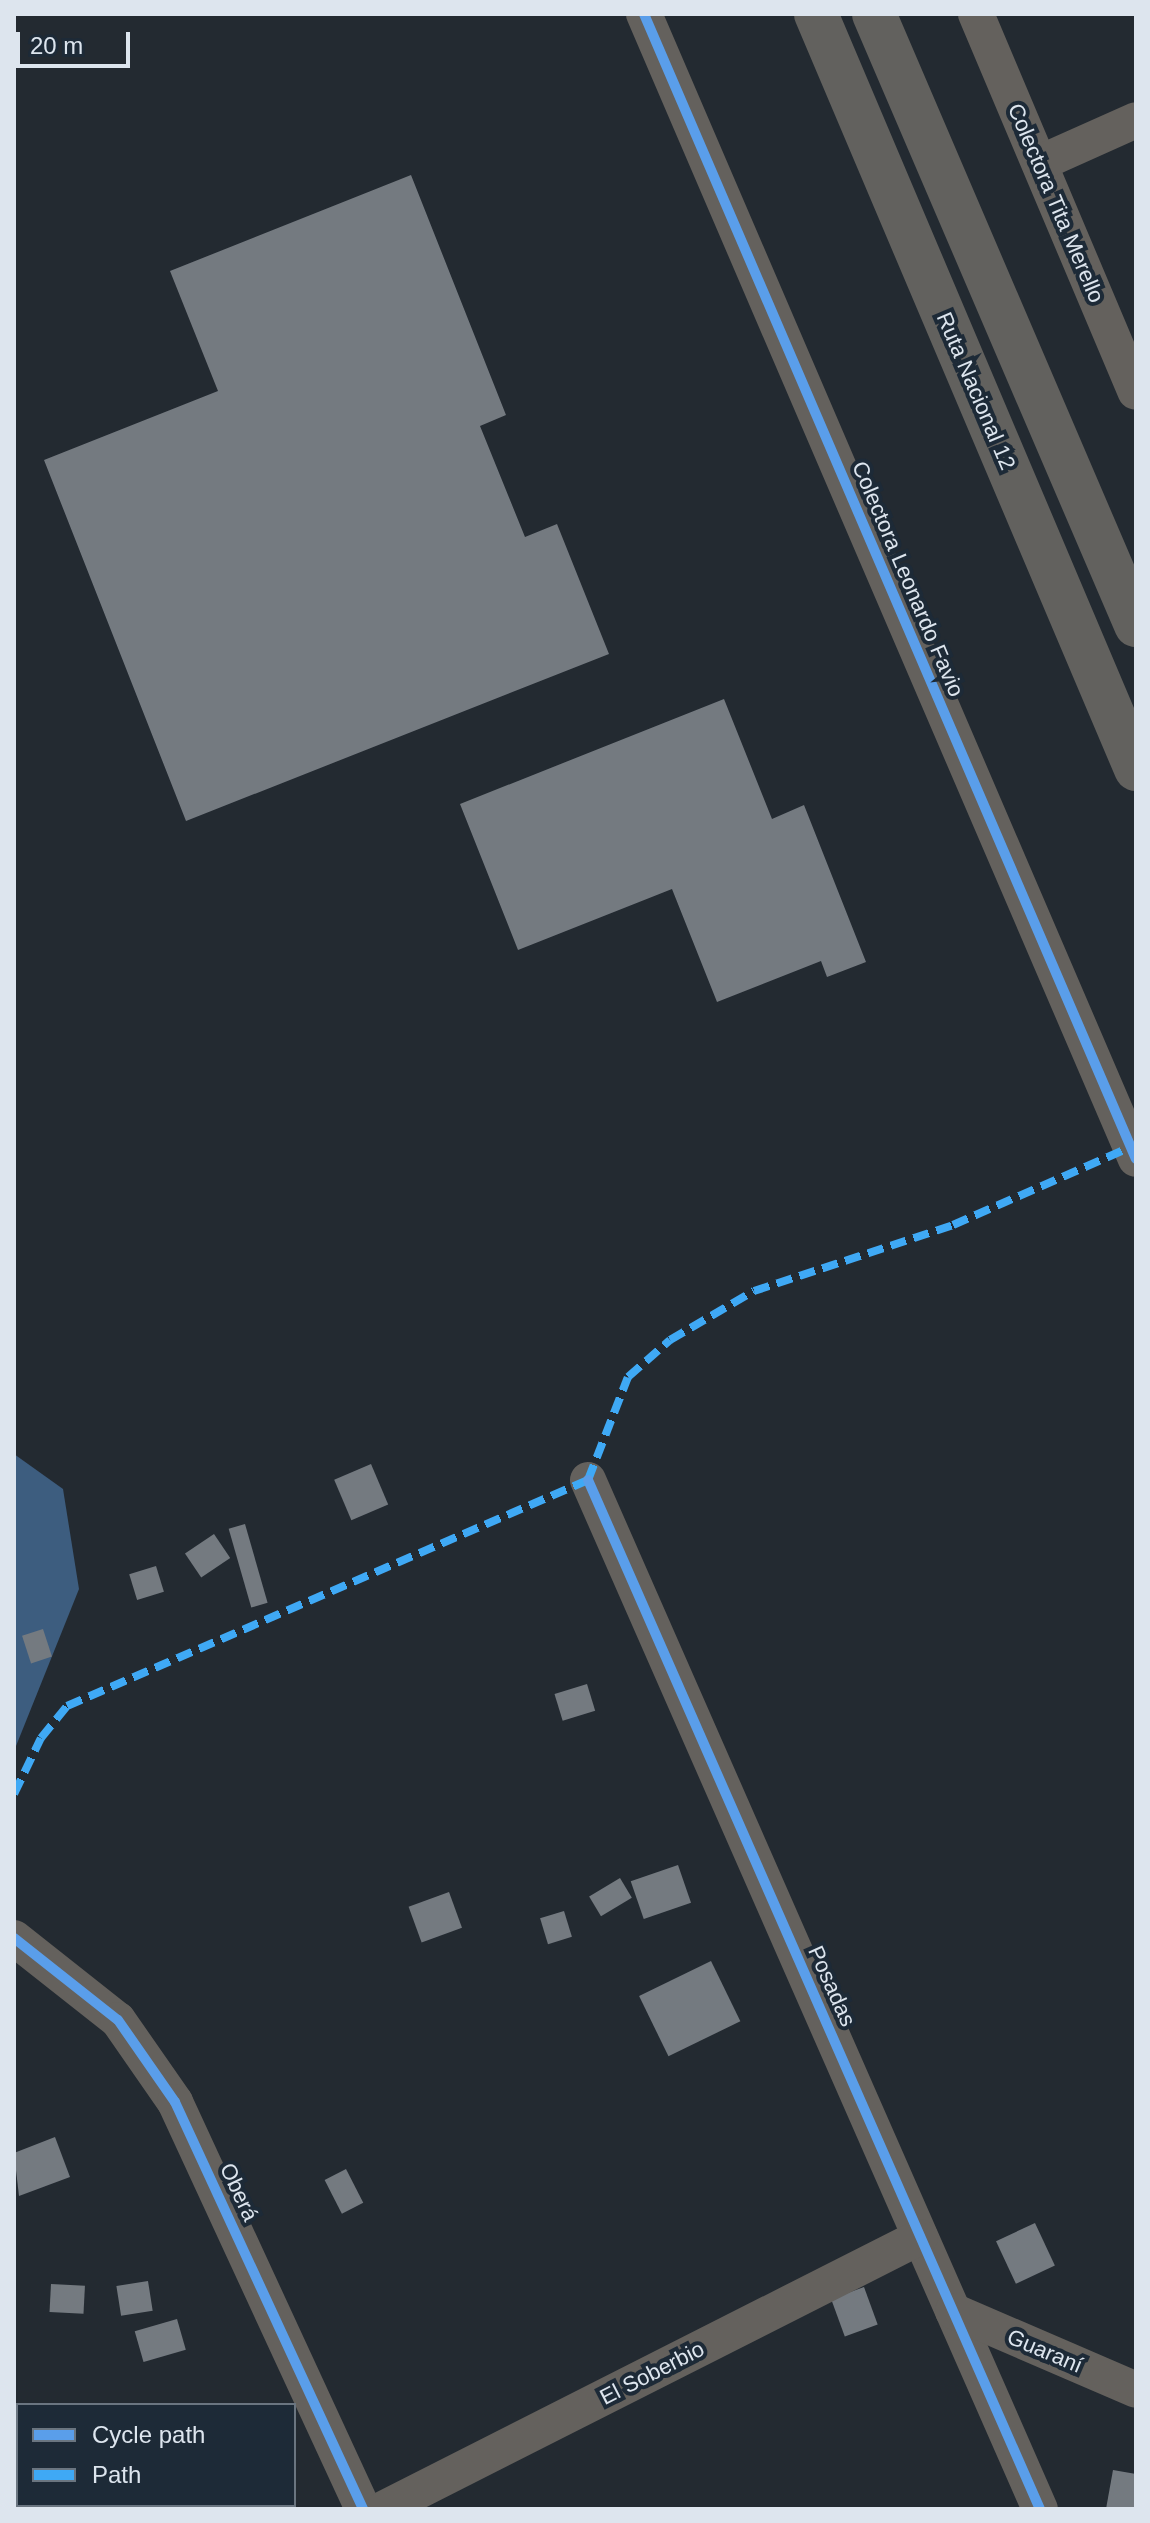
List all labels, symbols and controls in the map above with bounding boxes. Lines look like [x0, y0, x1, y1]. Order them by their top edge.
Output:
scale bar [20, 16, 134, 66]
text: 20 m [30, 32, 83, 59]
street label: Colectora Tita Merello [1002, 99, 1110, 307]
street label: Ruta Nacional 12 [931, 308, 1021, 474]
street label: Colectora Leonardo Favio [846, 457, 970, 701]
street label: Posadas [803, 1942, 861, 2030]
street label: Oberá [214, 2159, 264, 2225]
street label: Guaraní [1003, 2323, 1087, 2379]
street label: El Soberbio [595, 2335, 709, 2411]
legend [16, 2403, 296, 2507]
text: Cycle path [92, 2421, 205, 2448]
text: Path [92, 2461, 141, 2488]

